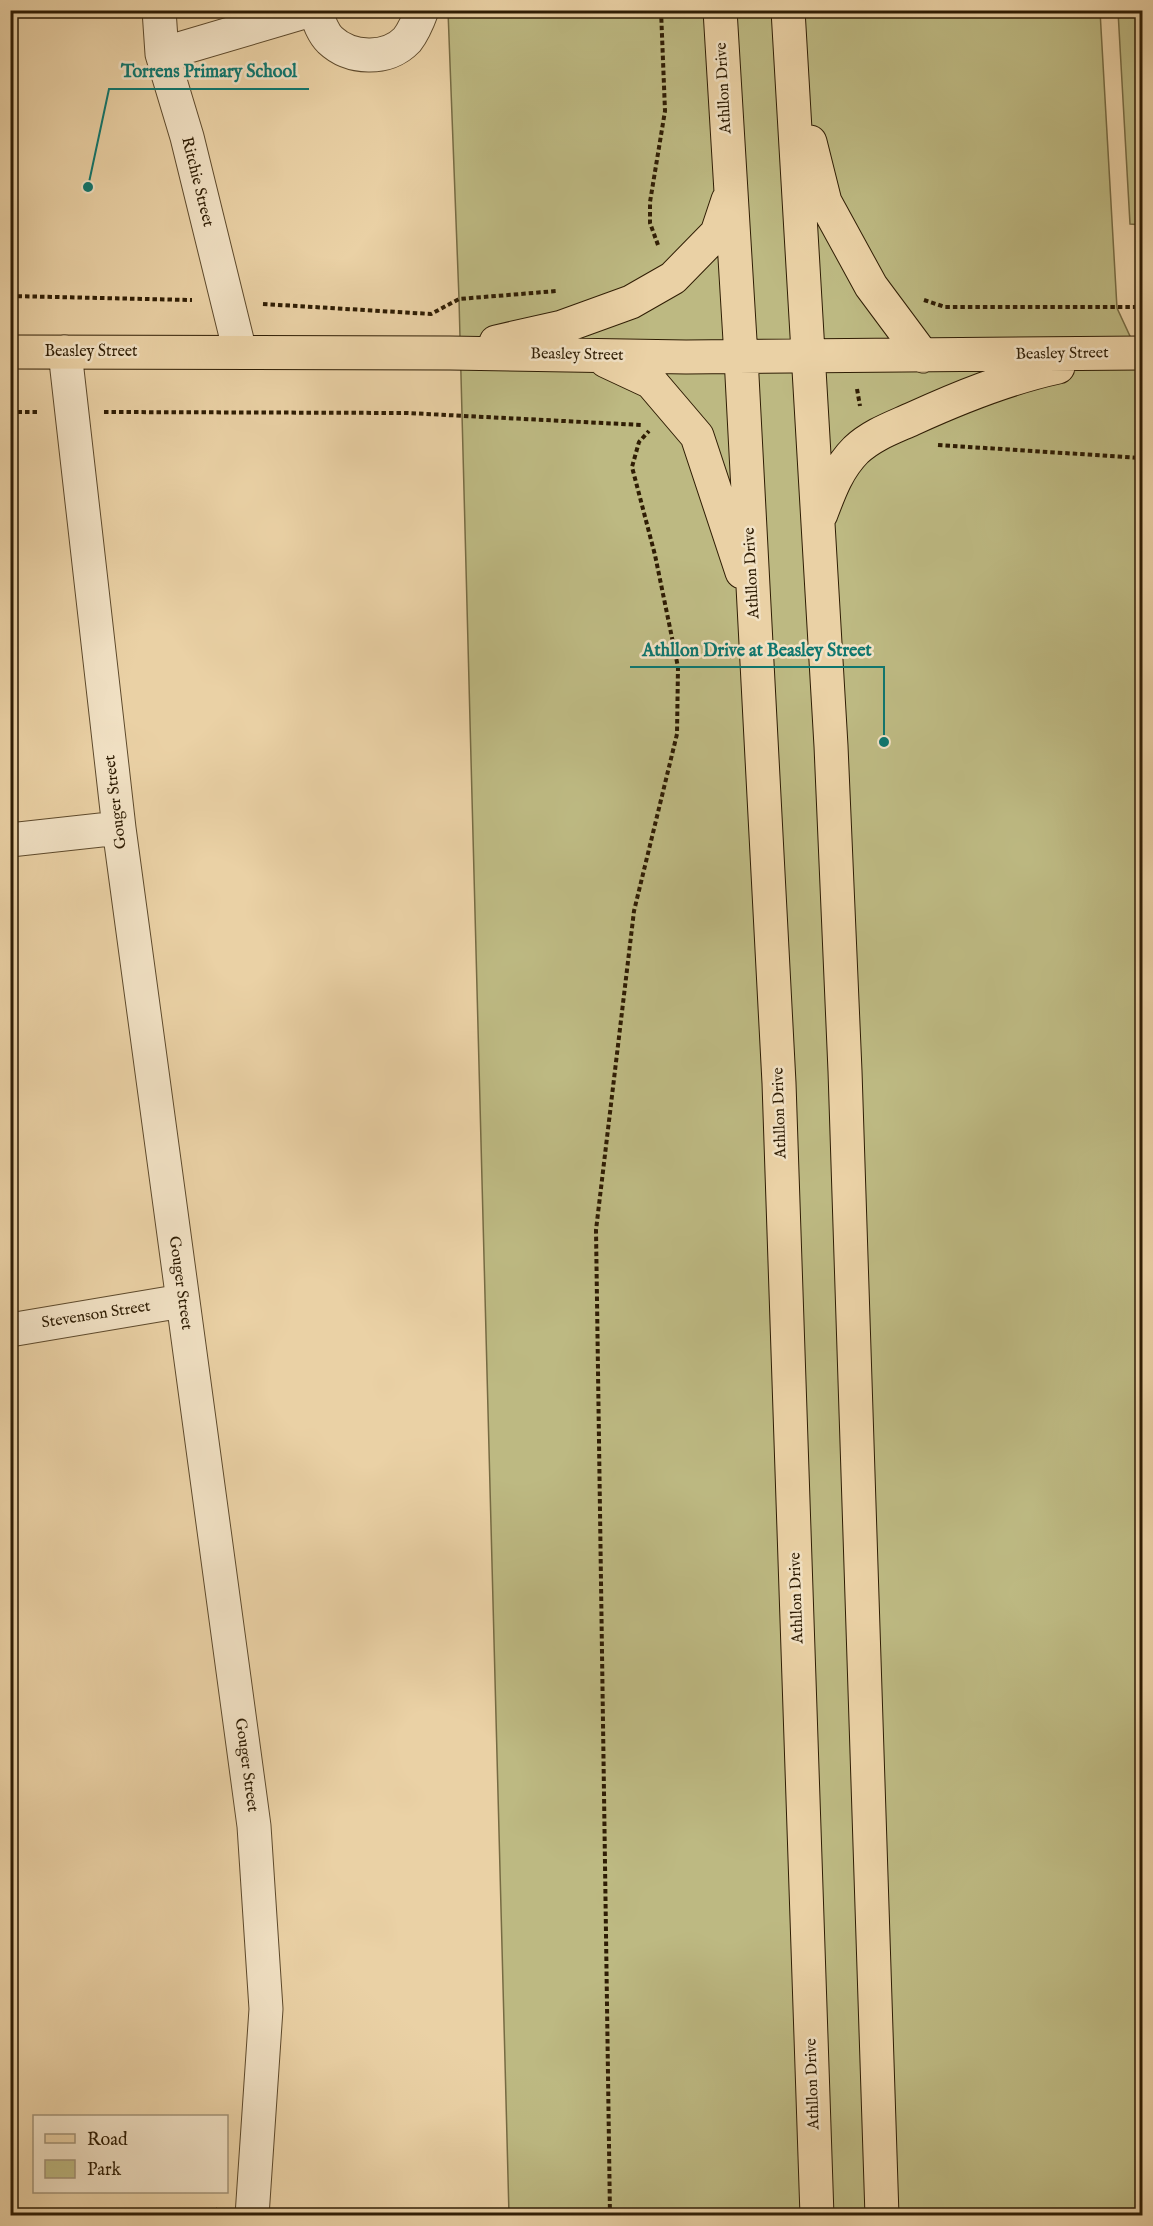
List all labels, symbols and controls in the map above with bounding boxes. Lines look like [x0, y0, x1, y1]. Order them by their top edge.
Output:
street label: Athllon Drive [712, 42, 736, 135]
callout: Torrens Primary School [109, 53, 309, 89]
text: Torrens Primary School [120, 61, 298, 84]
street label: Ritchie Street [176, 135, 218, 230]
street label: Beasley Street [44, 342, 138, 362]
street label: Beasley Street [1015, 343, 1109, 365]
street label: Beasley Street [530, 344, 624, 366]
street label: Athllon Drive [740, 527, 764, 620]
callout: Athllon Drive at Beasley Street [630, 631, 884, 667]
text: Athllon Drive at Beasley Street [641, 640, 873, 663]
street label: Gouger Street [100, 753, 132, 850]
street label: Athllon Drive [768, 1067, 792, 1160]
street label: Gouger Street [164, 1235, 197, 1332]
street label: Stevenson Street [40, 1296, 152, 1333]
street label: Athllon Drive [785, 1552, 809, 1645]
street label: Gouger Street [230, 1717, 263, 1814]
street label: Athllon Drive [801, 2038, 825, 2131]
legend [33, 2115, 228, 2193]
text: Road [87, 2129, 128, 2152]
text: Park [87, 2159, 122, 2182]

